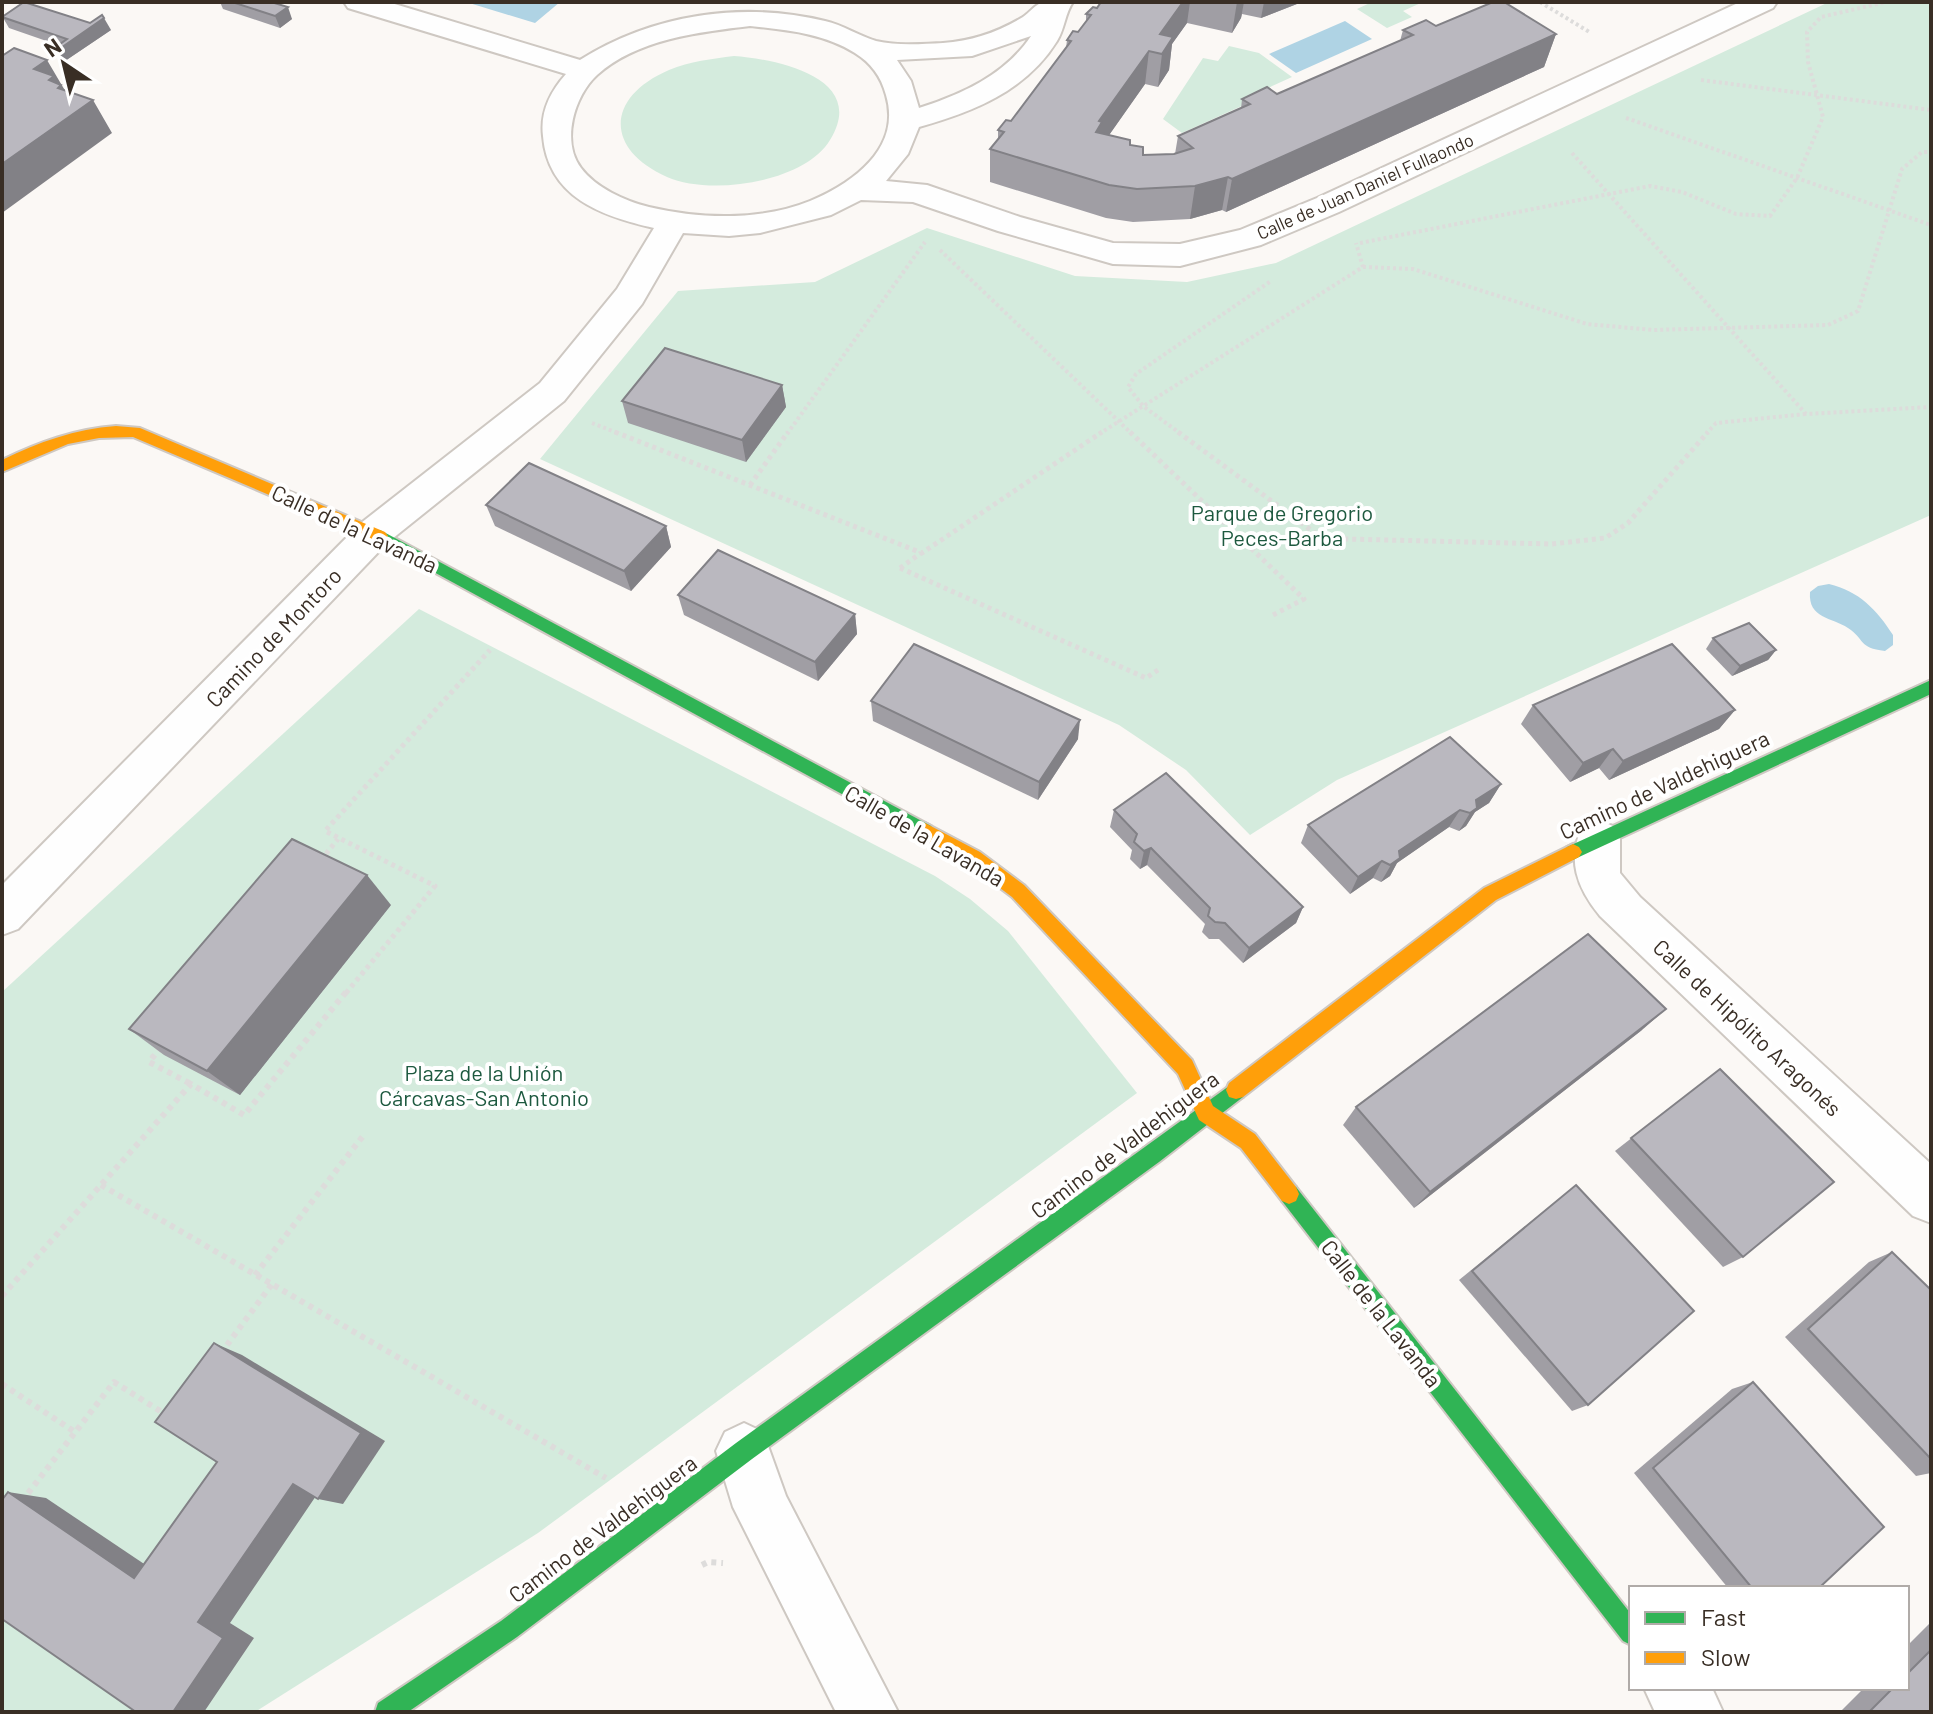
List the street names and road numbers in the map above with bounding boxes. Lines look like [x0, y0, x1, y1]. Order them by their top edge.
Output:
street label: Calle de Juan Daniel Fullaondo [1253, 128, 1477, 244]
street label: Calle de la Lavanda [268, 478, 442, 578]
street label: Camino de Montoro [200, 562, 346, 712]
street label: Camino de Valdehiguera [1555, 724, 1773, 844]
street label: Calle de la Lavanda [841, 779, 1009, 891]
street label: Calle de Hipólito Aragonés [1649, 933, 1847, 1121]
street label: Camino de Valdehiguera [1025, 1065, 1223, 1223]
street label: Calle de la Lavanda [1316, 1234, 1448, 1392]
street label: Camino de Valdehiguera [503, 1449, 701, 1607]

